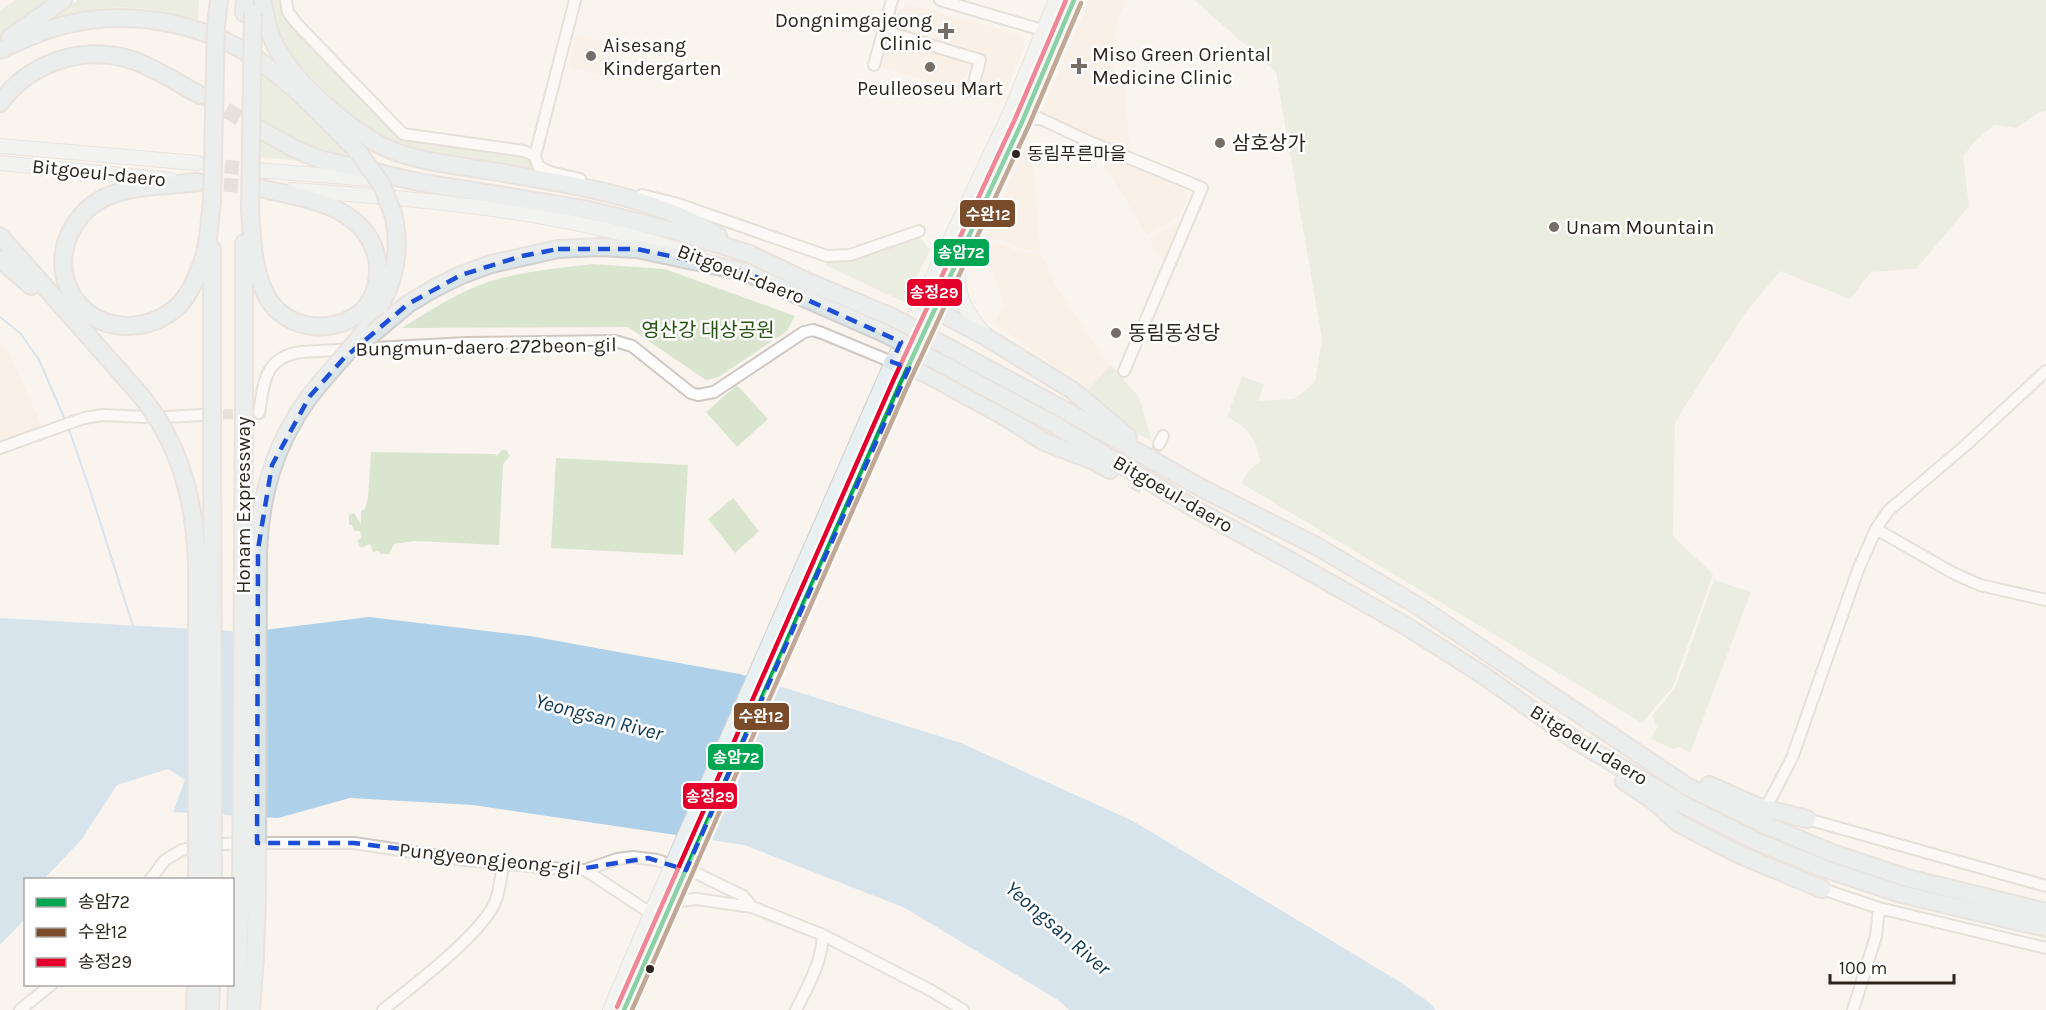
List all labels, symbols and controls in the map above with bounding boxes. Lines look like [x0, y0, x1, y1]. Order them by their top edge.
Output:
place label: Dongnimgajeong Clinic [775, 9, 932, 55]
marker: Dongnimgajeong Clinic [937, 22, 955, 40]
place label: Aisesang Kindergarten [603, 34, 722, 80]
place label: Miso Green Oriental Medicine Clinic [1092, 43, 1271, 89]
marker: Aisesang Kindergarten [584, 49, 598, 63]
marker: Miso Green Oriental Medicine Clinic [1070, 57, 1088, 75]
marker: Peulleoseu Mart [923, 60, 937, 74]
place label: Peulleoseu Mart [857, 77, 1004, 100]
place label: 삼호상가 [1232, 132, 1306, 155]
marker: 삼호상가 [1213, 136, 1227, 150]
place label: 동림푸른마을 [1027, 143, 1126, 165]
marker: 동림푸른마을 [1010, 148, 1022, 160]
street label: Bitgoeul-daero [31, 155, 167, 191]
line badge: 수완12 [959, 199, 1016, 228]
text: 수완12 [966, 205, 1010, 224]
place label: Unam Mountain [1566, 216, 1714, 239]
marker: Unam Mountain [1547, 220, 1561, 234]
line badge: 송암72 [933, 238, 990, 267]
street label: Bitgoeul-daero [674, 239, 808, 309]
text: 송암72 [937, 243, 985, 262]
line badge: 송정29 [906, 278, 963, 307]
text: 송정29 [910, 283, 959, 302]
park label: 영산강 대상공원 [641, 319, 775, 342]
place label: 동림동성당 [1128, 322, 1220, 345]
marker: 동림동성당 [1109, 326, 1123, 340]
street label: Bungmun-daero 272beon-gil [355, 333, 617, 361]
street label: Honam Expressway [232, 416, 255, 594]
street label: Bitgoeul-daero [1109, 450, 1237, 538]
water label: Yeongsan River [532, 688, 666, 746]
street label: Bitgoeul-daero [1526, 700, 1652, 790]
line badge: 수완12 [733, 702, 790, 731]
text: 수완12 [739, 707, 783, 726]
line badge: 송암72 [707, 743, 764, 771]
text: 송암72 [712, 748, 760, 767]
line badge: 송정29 [682, 782, 738, 810]
text: 송정29 [686, 787, 735, 806]
street label: Pungyeongjeong-gil [398, 838, 582, 880]
water label: Yeongsan River [1001, 876, 1116, 981]
legend [24, 878, 234, 986]
text: 송암72 [78, 891, 130, 913]
text: 수완12 [78, 921, 128, 943]
scale bar [1830, 947, 1954, 985]
text: 송정29 [78, 951, 132, 973]
text: 100 m [1839, 957, 1887, 979]
unlabelled marker [644, 963, 656, 975]

